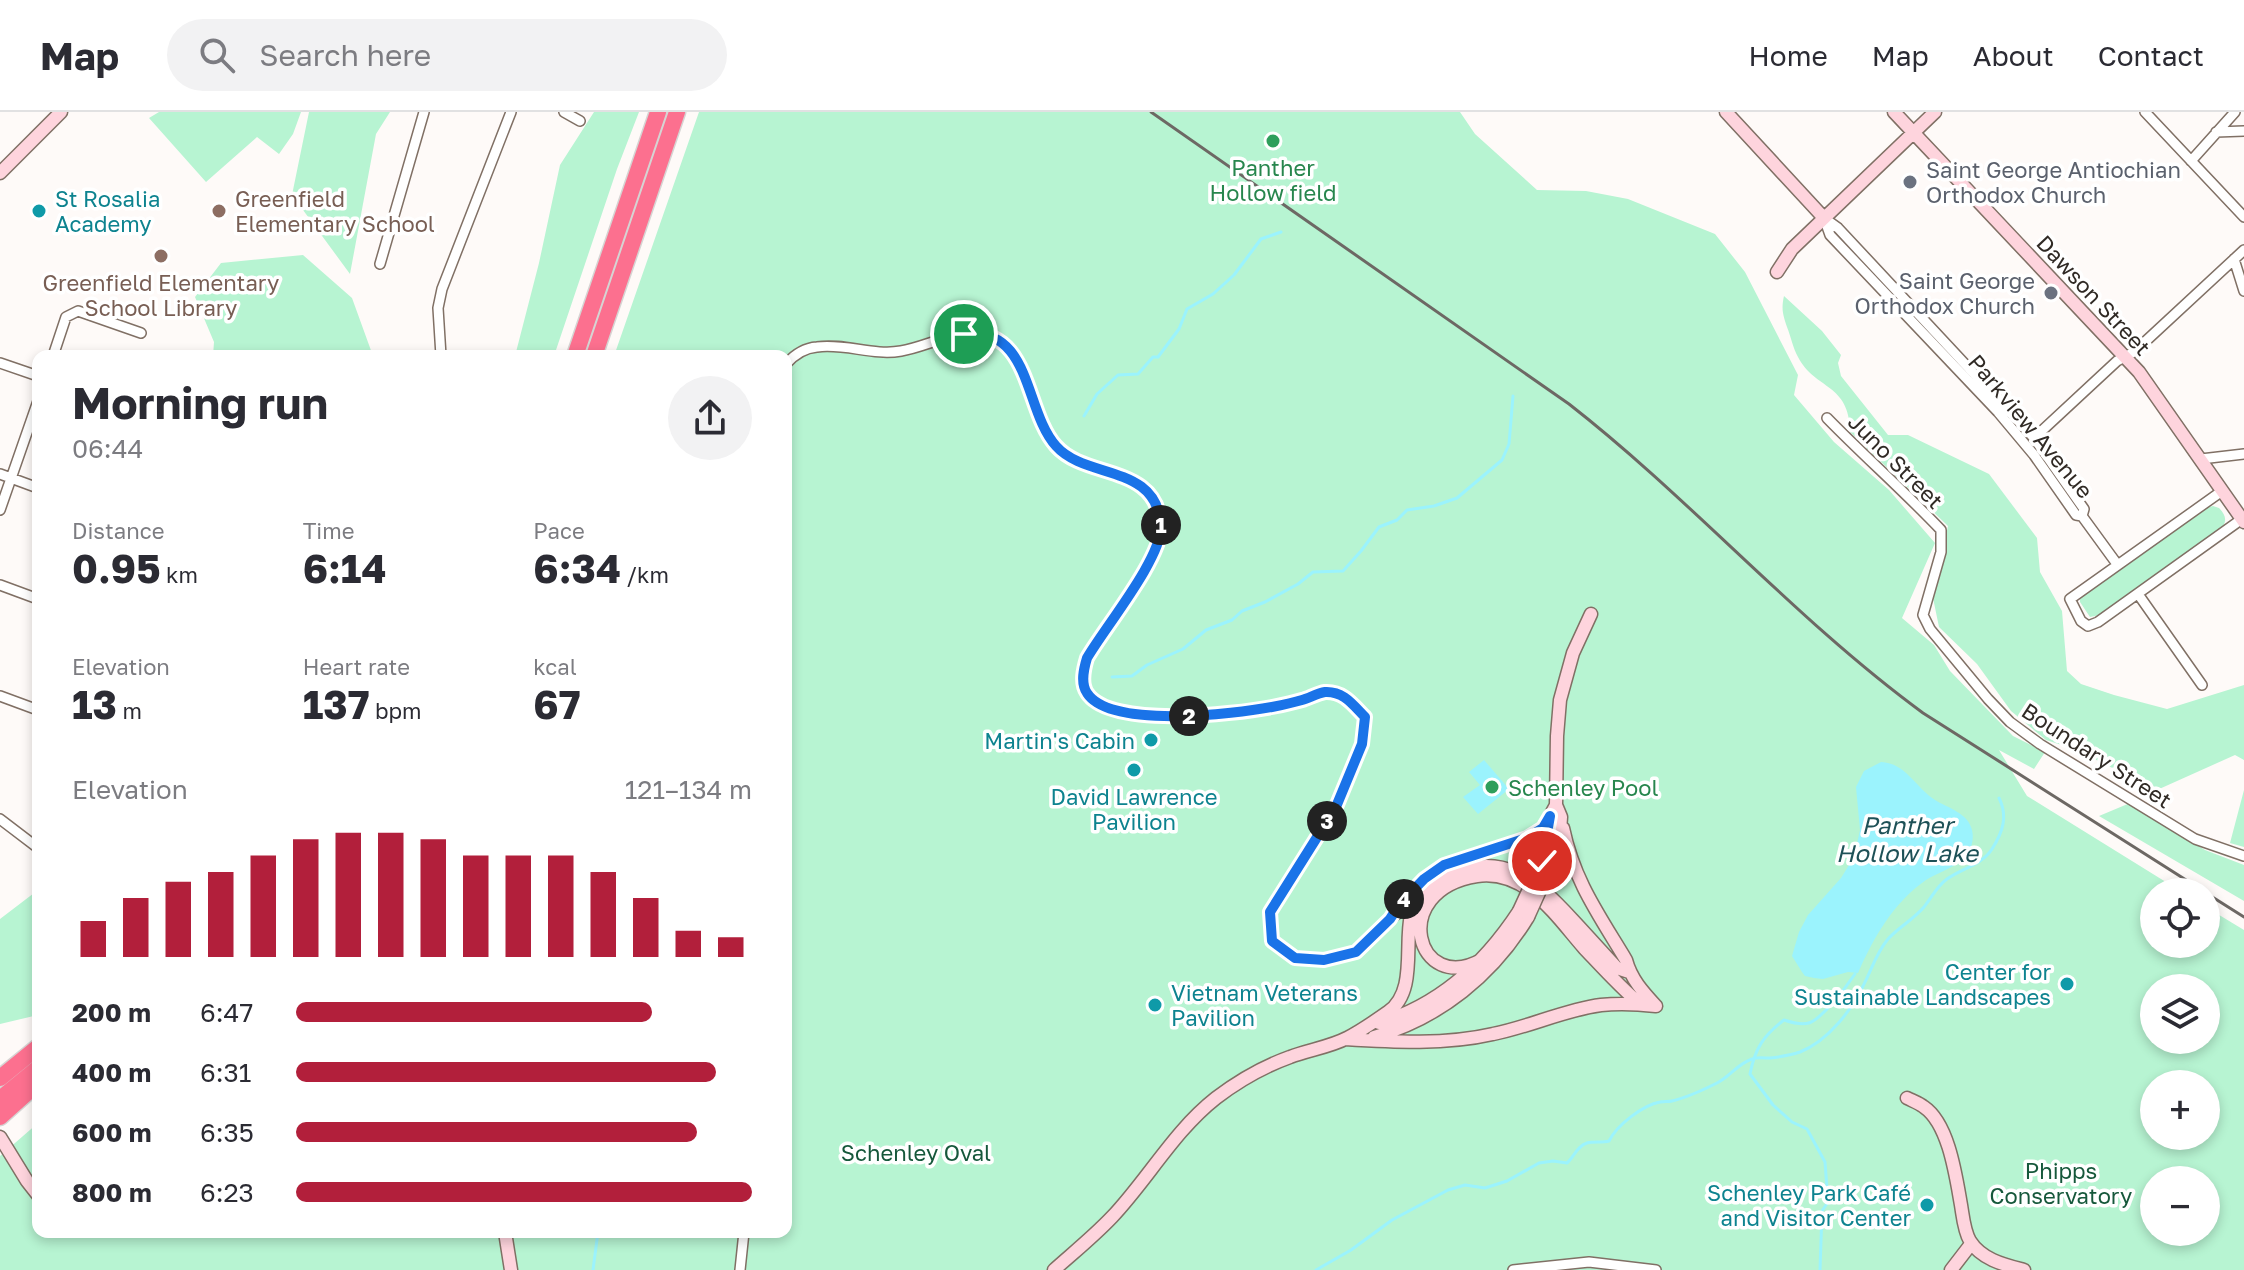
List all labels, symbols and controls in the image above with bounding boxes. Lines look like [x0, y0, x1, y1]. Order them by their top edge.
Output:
search box [167, 19, 727, 91]
text: Map [40, 33, 119, 78]
icon: search [195, 33, 239, 77]
text: Search here [259, 37, 431, 73]
text: Home [1749, 39, 1828, 72]
text: Map [1872, 39, 1929, 72]
text: About [1973, 39, 2054, 72]
text: Contact [2098, 39, 2204, 72]
marker: Panther Hollow field [1264, 132, 1282, 150]
place label: Panther Hollow field [1209, 154, 1337, 206]
place label: Saint George Antiochian Orthodox Church [1926, 156, 2181, 208]
marker: Saint George Antiochian Orthodox Church [1901, 173, 1919, 191]
place label: St Rosalia Academy [55, 185, 160, 237]
place label: Greenfield Elementary School [235, 185, 435, 237]
marker: St Rosalia Academy [30, 202, 48, 220]
marker: Greenfield Elementary School [210, 202, 228, 220]
street label: Dawson Street [2031, 229, 2157, 361]
marker: Greenfield Elementary School Library [152, 247, 170, 265]
place label: Saint George Orthodox Church [1855, 267, 2035, 319]
place label: Greenfield Elementary School Library [43, 269, 279, 321]
marker: Saint George Orthodox Church [2042, 284, 2060, 302]
pin [930, 300, 998, 368]
icon: arrive [942, 312, 986, 356]
street label: Parkview Avenue [1963, 349, 2099, 503]
text: Morning run [72, 376, 328, 429]
button: share [668, 376, 752, 460]
street label: Juno Street [1843, 408, 1949, 514]
text: 06:44 [72, 433, 143, 464]
pin: 1 [1141, 505, 1181, 545]
text: 1 [1155, 511, 1167, 538]
text: Distance [72, 517, 164, 544]
text: Time [303, 517, 354, 544]
text: Pace [533, 517, 585, 544]
text: 0.95 [72, 544, 161, 592]
text: 6:14 [303, 544, 386, 592]
text: 6:34 [533, 544, 621, 592]
text: km [161, 561, 198, 588]
text: /km [621, 561, 669, 588]
text: Elevation [72, 653, 170, 680]
text: Heart rate [303, 653, 410, 680]
text: kcal [533, 653, 577, 680]
text: 13 [72, 680, 117, 728]
text: 137 [303, 680, 369, 728]
text: 67 [533, 680, 581, 728]
pin: 2 [1169, 696, 1209, 736]
text: m [117, 697, 142, 724]
text: bpm [369, 697, 422, 724]
street label: Boundary Street [2017, 697, 2177, 813]
text: 2 [1182, 702, 1196, 729]
place label: Martin's Cabin [984, 727, 1135, 754]
marker: Martin's Cabin [1142, 731, 1160, 749]
marker: David Lawrence Pavilion [1125, 761, 1143, 779]
text: Elevation [72, 774, 188, 805]
text: 121–134 m [625, 774, 752, 805]
place label: Schenley Pool [1508, 774, 1658, 801]
marker: Schenley Pool [1483, 778, 1501, 796]
place label: David Lawrence Pavilion [1051, 783, 1217, 835]
pin: 3 [1307, 801, 1347, 841]
text: 3 [1320, 807, 1334, 834]
water label: Panther Hollow Lake [1836, 810, 1980, 867]
pin [1508, 827, 1576, 895]
icon: check [1520, 839, 1564, 883]
map controls [2140, 878, 2220, 1246]
button: locate [2140, 878, 2220, 958]
pin: 4 [1384, 879, 1424, 919]
text: 4 [1397, 885, 1411, 912]
place label: Center for Sustainable Landscapes [1794, 958, 2051, 1010]
button: layers [2140, 974, 2220, 1054]
marker: Center for Sustainable Landscapes [2058, 975, 2076, 993]
place label: Vietnam Veterans Pavilion [1171, 979, 1358, 1031]
marker: Vietnam Veterans Pavilion [1146, 996, 1164, 1014]
text: 200 m [72, 997, 151, 1028]
text: 6:47 [200, 997, 253, 1028]
text: 400 m [72, 1057, 151, 1088]
text: 6:31 [200, 1057, 251, 1088]
button: + [2140, 1070, 2220, 1150]
text: 600 m [72, 1117, 152, 1148]
text: 6:35 [200, 1117, 254, 1148]
park label: Schenley Oval [841, 1139, 991, 1166]
park label: Phipps Conservatory [1990, 1157, 2132, 1209]
button: − [2140, 1166, 2220, 1246]
text: 800 m [72, 1177, 152, 1208]
text: 6:23 [200, 1177, 254, 1208]
place label: Schenley Park Café and Visitor Center [1707, 1179, 1911, 1231]
marker: Schenley Park Café and Visitor Center [1918, 1196, 1936, 1214]

